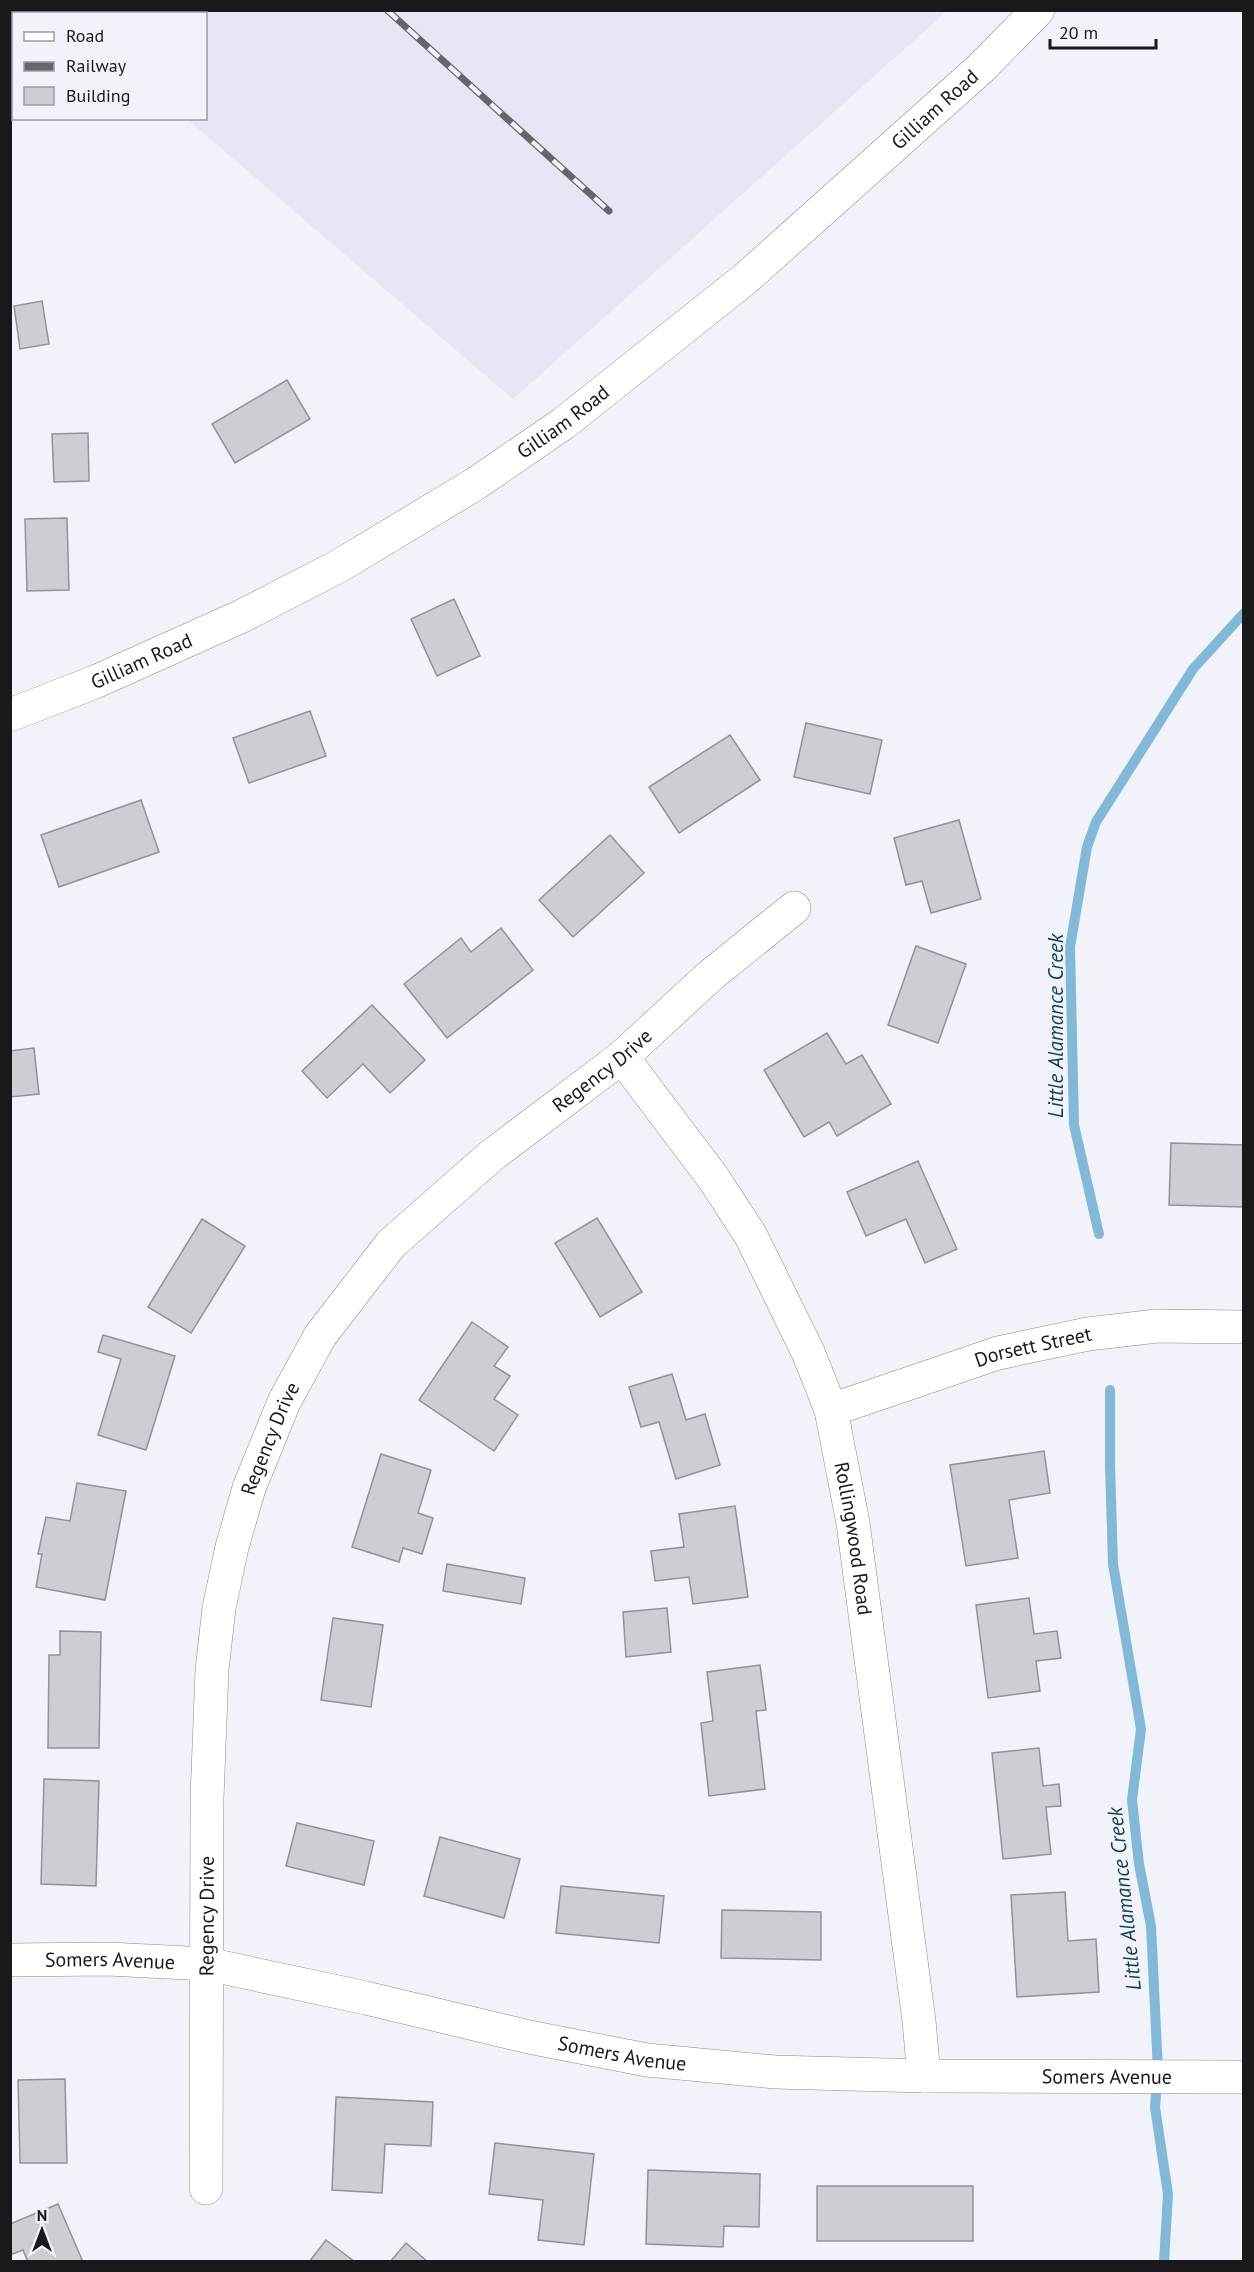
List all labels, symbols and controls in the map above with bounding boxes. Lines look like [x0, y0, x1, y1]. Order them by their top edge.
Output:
legend [12, 12, 207, 120]
scale bar [1050, 12, 1156, 50]
text: 20 m [1059, 21, 1098, 44]
text: Road [66, 24, 104, 47]
text: Railway [66, 54, 127, 77]
street label: Gilliam Road [886, 63, 984, 155]
text: Building [66, 84, 130, 107]
street label: Gilliam Road [512, 379, 614, 465]
street label: Gilliam Road [87, 627, 196, 695]
water label: Little Alamance Creek [1042, 932, 1069, 1118]
street label: Regency Drive [547, 1023, 657, 1118]
street label: Dorsett Street [971, 1321, 1094, 1373]
street label: Regency Drive [235, 1377, 306, 1498]
street label: Rollingwood Road [828, 1460, 878, 1617]
water label: Little Alamance Creek [1101, 1804, 1147, 1992]
street label: Regency Drive [194, 1856, 220, 1976]
street label: Somers Avenue [45, 1946, 176, 1975]
street label: Somers Avenue [556, 2030, 688, 2077]
street label: Somers Avenue [1042, 2063, 1172, 2090]
north arrow [12, 2200, 72, 2260]
text: N [37, 2205, 47, 2225]

